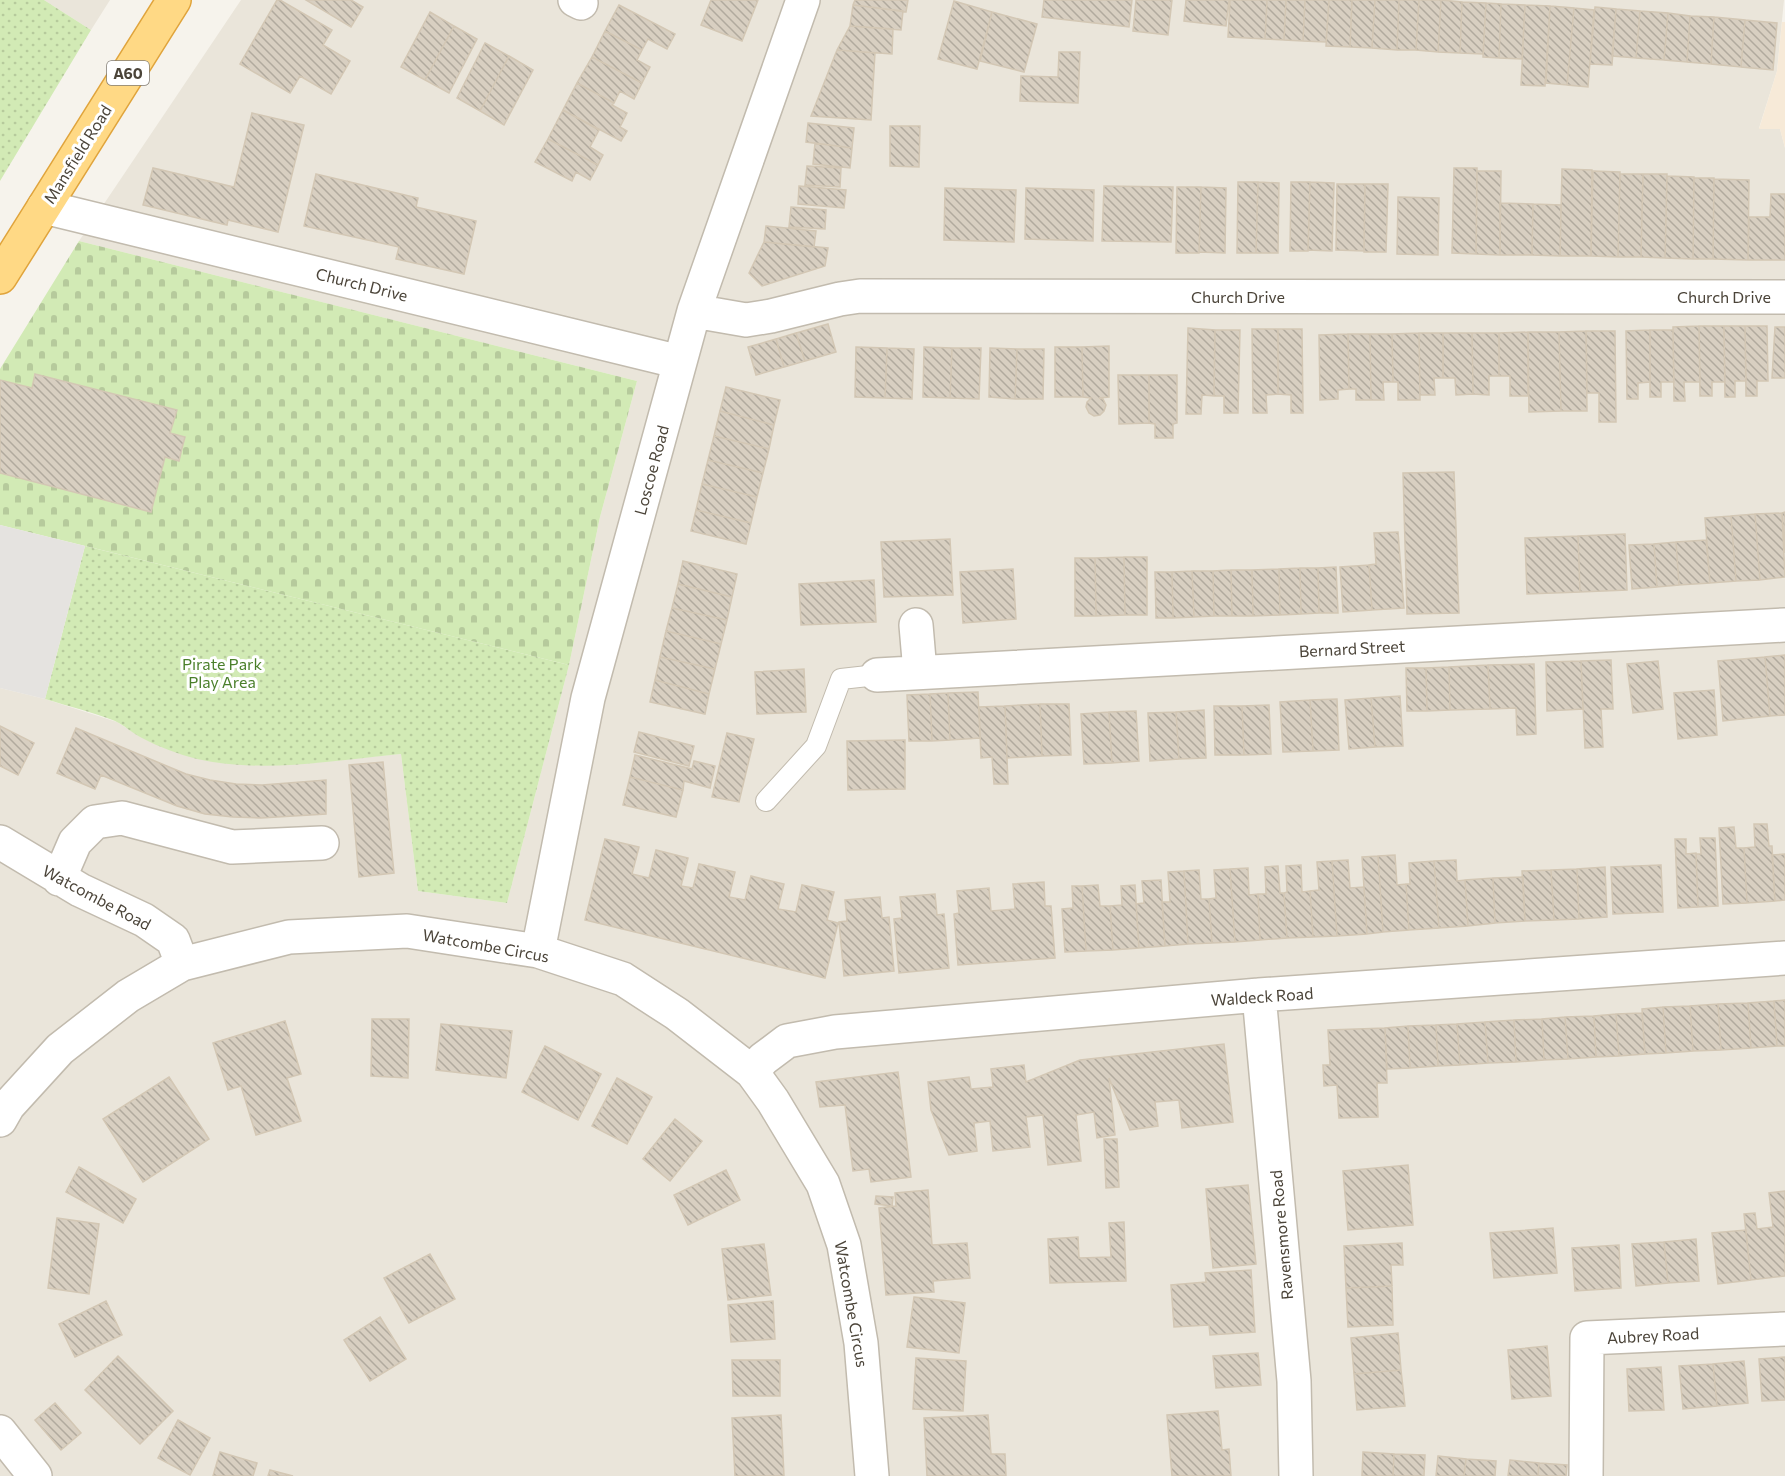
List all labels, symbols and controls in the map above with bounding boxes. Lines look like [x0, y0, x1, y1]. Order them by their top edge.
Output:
road number: A60 [107, 61, 149, 85]
street label: Mansfield Road [39, 101, 115, 207]
street label: Church Drive [314, 263, 410, 305]
street label: Church Drive [1191, 287, 1285, 306]
street label: Church Drive [1677, 287, 1771, 306]
street label: Loscoe Road [630, 423, 672, 517]
street label: Bernard Street [1298, 636, 1406, 660]
park label: Pirate Park Play Area [182, 654, 262, 691]
street label: Watcombe Road [40, 860, 154, 934]
street label: Watcombe Circus [421, 925, 551, 965]
street label: Waldeck Road [1210, 983, 1314, 1009]
street label: Ravensmore Road [1266, 1169, 1296, 1301]
street label: Watcombe Circus [832, 1239, 872, 1369]
street label: Aubrey Road [1606, 1323, 1700, 1347]

